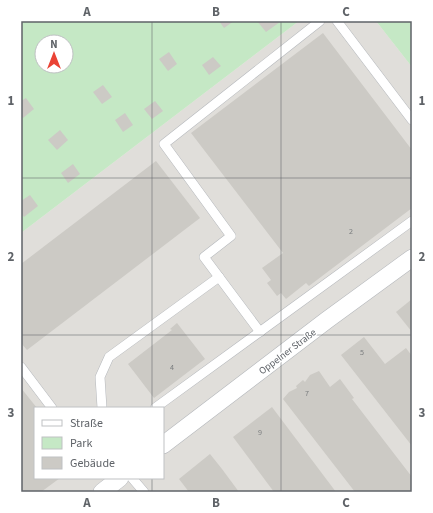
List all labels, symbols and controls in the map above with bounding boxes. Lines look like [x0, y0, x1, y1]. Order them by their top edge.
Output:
text: A [82, 3, 91, 21]
text: B [212, 3, 220, 21]
text: C [342, 3, 350, 21]
north arrow [34, 34, 74, 74]
text: N [50, 37, 58, 52]
text: 1 [8, 92, 15, 110]
text: 1 [419, 92, 426, 110]
house number: 2 [349, 226, 353, 237]
text: 2 [8, 248, 15, 266]
text: 2 [419, 248, 426, 266]
street label: Oppelner Straße [256, 326, 319, 378]
house number: 5 [360, 347, 364, 358]
house number: 4 [170, 362, 174, 373]
house number: 7 [305, 388, 309, 399]
text: 3 [8, 404, 15, 422]
text: 3 [419, 404, 426, 422]
legend [34, 407, 164, 479]
text: Straße [70, 415, 103, 432]
house number: 9 [258, 427, 262, 438]
text: Park [70, 435, 92, 452]
text: Gebäude [70, 455, 115, 472]
text: A [82, 494, 91, 512]
text: B [212, 494, 220, 512]
text: C [342, 494, 350, 512]

